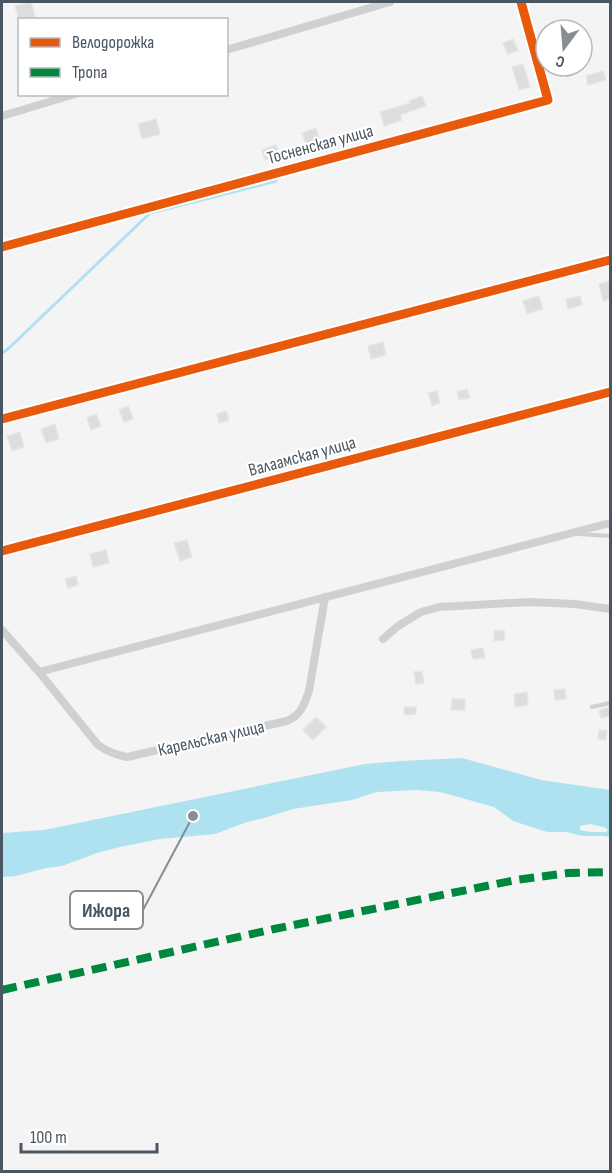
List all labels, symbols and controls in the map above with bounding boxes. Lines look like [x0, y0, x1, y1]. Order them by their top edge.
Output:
legend [18, 18, 228, 96]
north arrow [534, 18, 594, 78]
text: Велодорожка [72, 32, 154, 53]
text: С [554, 51, 567, 71]
text: Тропа [72, 62, 108, 83]
street label: Тосненская улица [265, 120, 375, 169]
street label: Валаамская улица [246, 432, 358, 481]
street label: Карельская улица [156, 716, 266, 761]
callout: Ижора [70, 891, 143, 929]
text: Ижора [82, 899, 130, 923]
scale bar [21, 1116, 158, 1154]
text: 100 m [30, 1127, 67, 1148]

